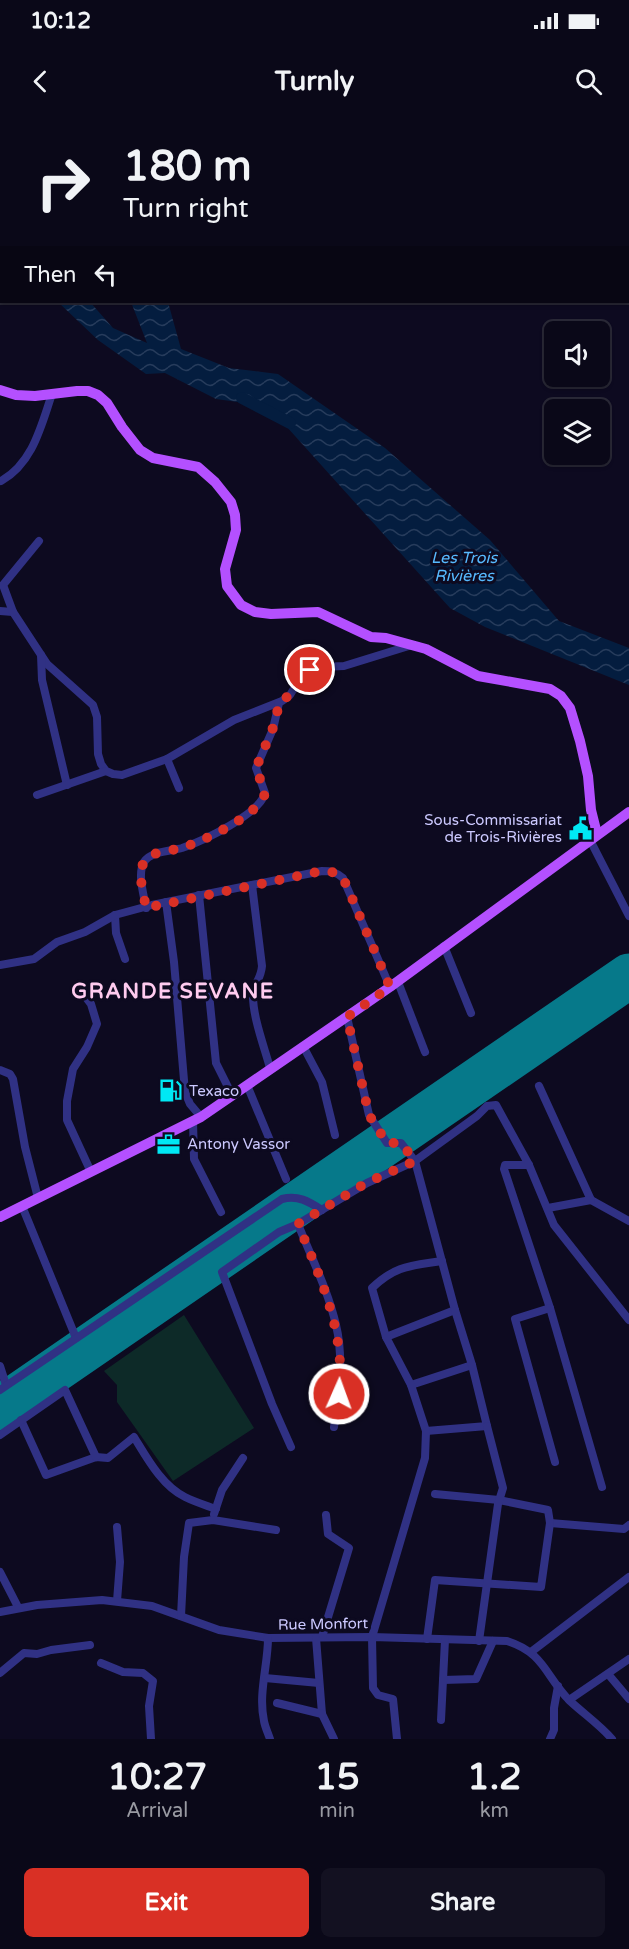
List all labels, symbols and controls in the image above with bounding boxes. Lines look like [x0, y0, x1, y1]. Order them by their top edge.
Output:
text: 10:12 [30, 8, 91, 34]
icon: back [24, 65, 57, 98]
text: Turnly [275, 65, 354, 98]
icon: search [572, 65, 605, 98]
text: 180 m [123, 141, 252, 192]
icon: right [24, 144, 102, 222]
text: Turn right [123, 192, 249, 225]
icon: left [89, 258, 122, 291]
text: Then [24, 262, 77, 288]
map controls [544, 321, 610, 465]
button: sound [544, 321, 610, 387]
button: layers [544, 399, 610, 465]
water label: Les Trois Rivières [431, 548, 498, 586]
pin [284, 644, 335, 695]
icon: arrive [293, 653, 326, 686]
place label: Sous-Commissariat de Trois-Rivières [424, 811, 562, 846]
public building icon: Sous-Commissariat de Trois-Rivières [567, 816, 593, 842]
district label: GRANDE SEVANE [71, 979, 275, 1004]
fuel station icon: Texaco [158, 1078, 184, 1104]
place label: Texaco [189, 1082, 239, 1100]
office icon: Antony Vassor [156, 1131, 182, 1157]
place label: Antony Vassor [187, 1135, 290, 1153]
position arrow [307, 1362, 371, 1426]
street label: Rue Monfort [278, 1614, 369, 1634]
text: 10:27 [107, 1756, 207, 1799]
text: 15 [314, 1756, 360, 1799]
text: 1.2 [467, 1756, 522, 1799]
text: Arrival [126, 1799, 188, 1823]
text: min [319, 1799, 355, 1823]
text: km [480, 1799, 509, 1823]
button: Exit [24, 1868, 309, 1937]
button: Share [321, 1868, 605, 1937]

